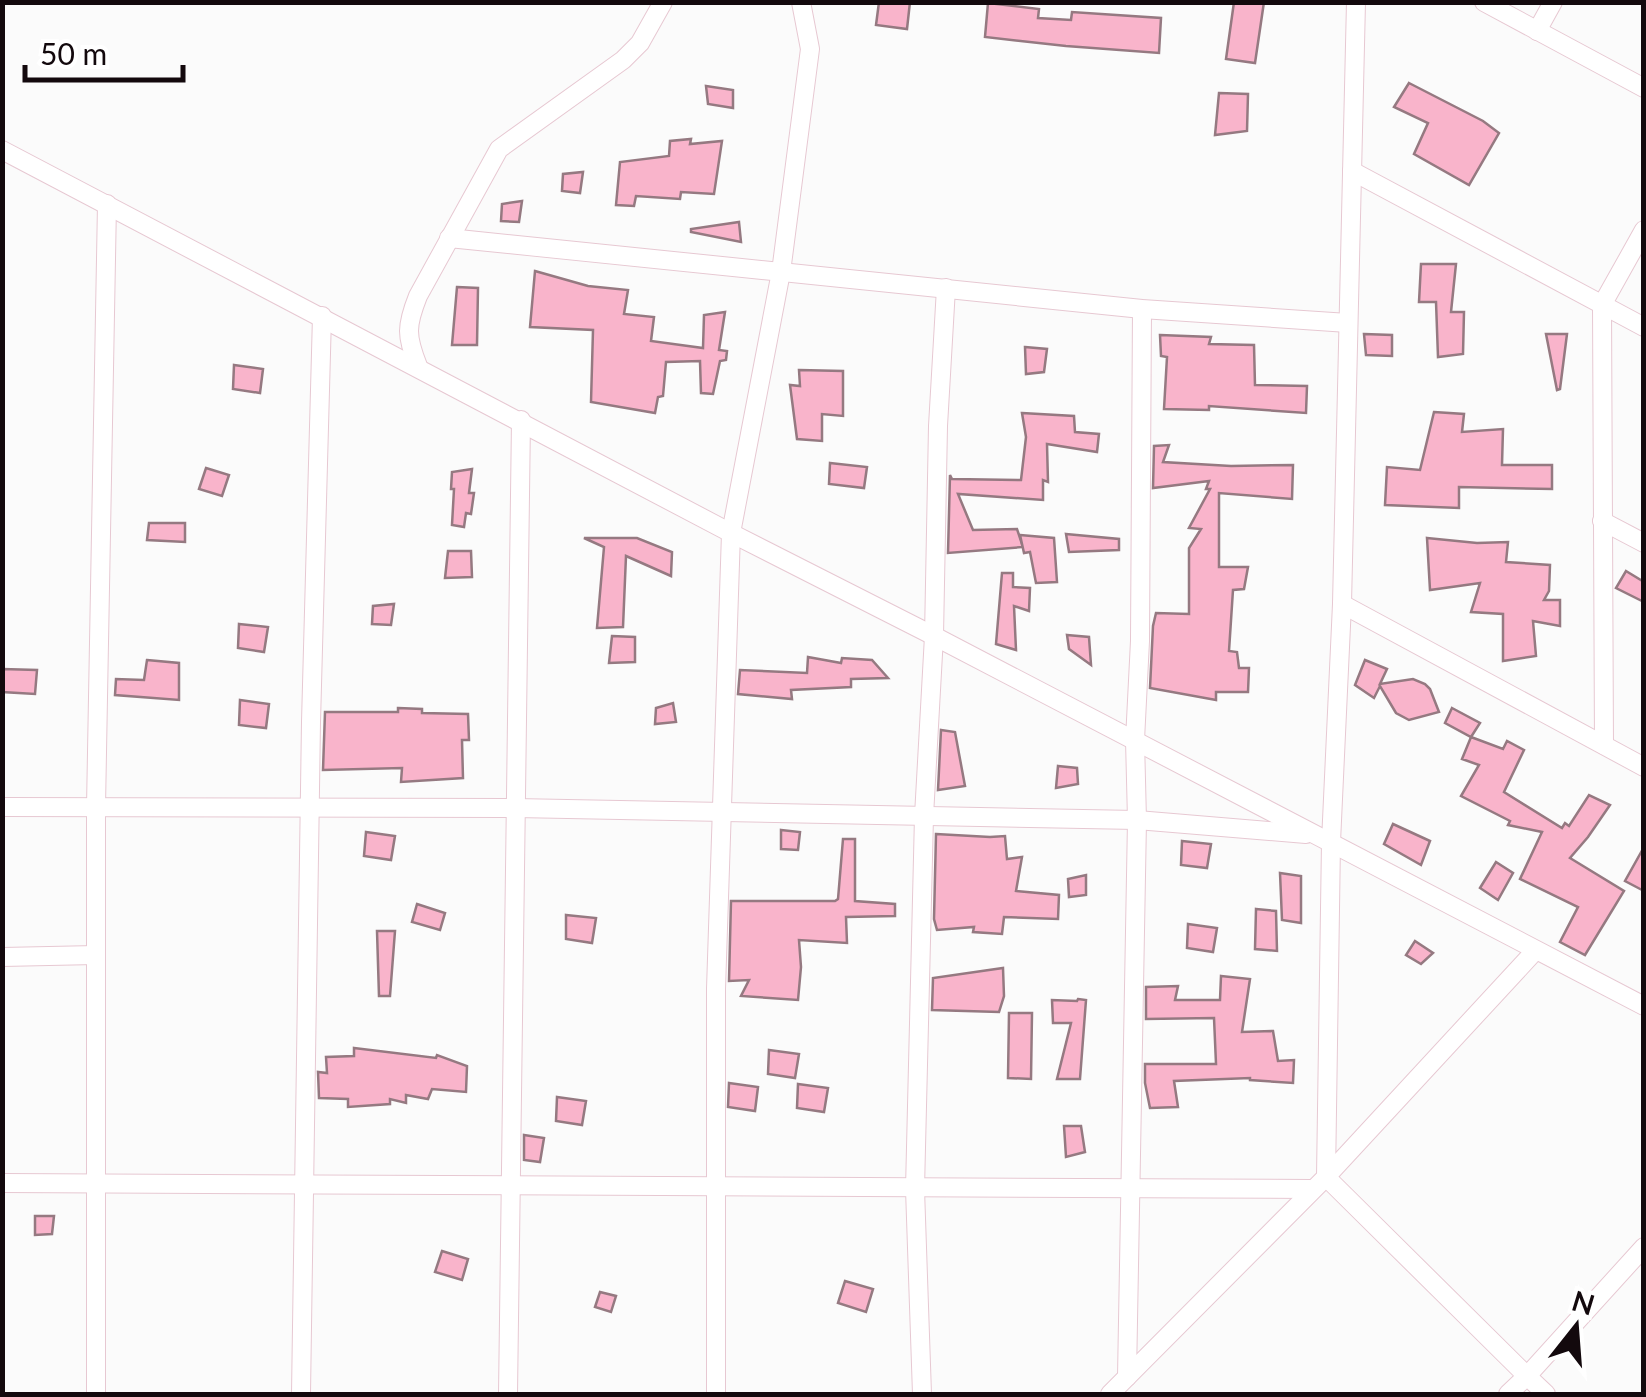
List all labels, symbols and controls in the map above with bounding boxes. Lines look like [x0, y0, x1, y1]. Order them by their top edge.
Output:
scale bar [25, 20, 182, 82]
text: 50 m [40, 35, 107, 71]
north arrow [1526, 1277, 1626, 1377]
text: N [1568, 1283, 1599, 1322]

